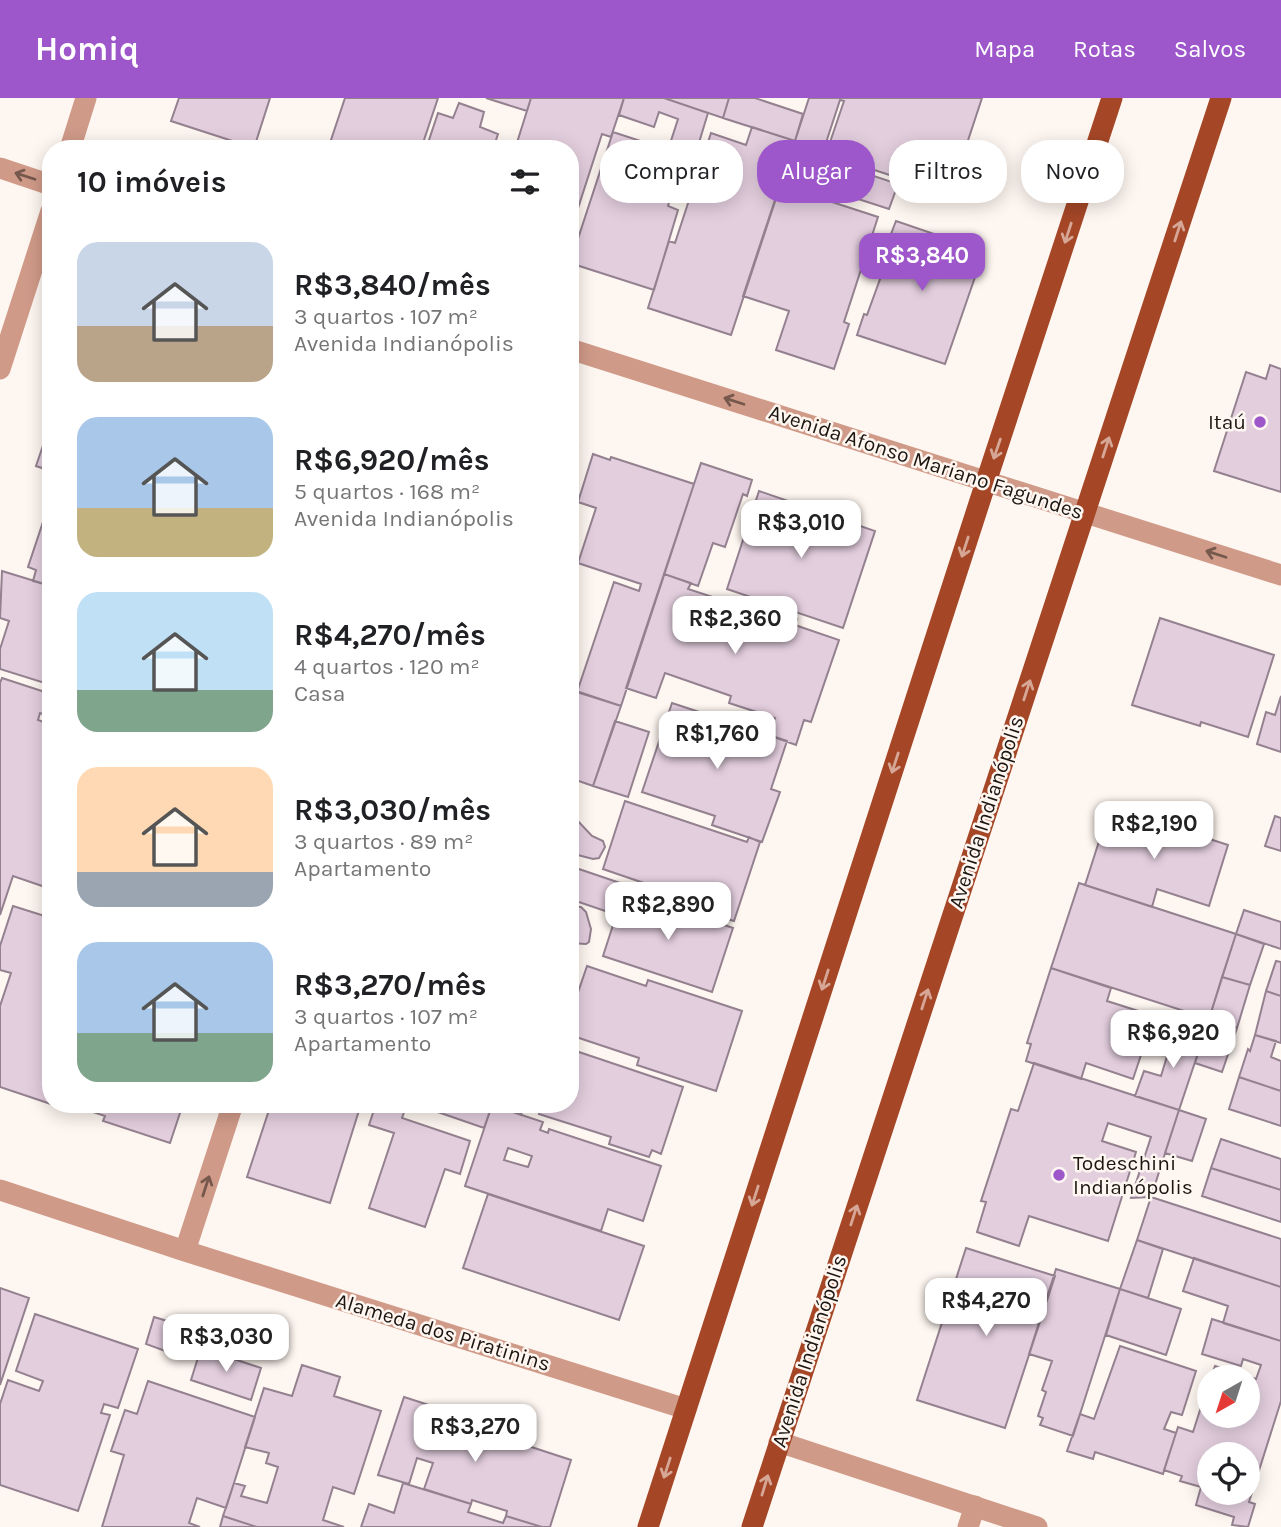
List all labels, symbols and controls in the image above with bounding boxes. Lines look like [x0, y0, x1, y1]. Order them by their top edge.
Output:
text: Homiq [35, 30, 139, 68]
text: Mapa [974, 35, 1035, 63]
text: Rotas [1073, 35, 1136, 63]
text: Salvos [1174, 35, 1246, 63]
chip: Comprar [600, 140, 743, 203]
chip: Alugar [757, 140, 875, 203]
chip: Filtros [889, 140, 1007, 203]
chip: Novo [1021, 140, 1124, 203]
icon: filters [506, 163, 544, 201]
text: 10 imóveis [77, 164, 227, 200]
one-way arrow [15, 169, 37, 181]
one-way arrow [1172, 220, 1185, 242]
one-way arrow [1061, 221, 1073, 243]
pin: R$3,840 [857, 234, 987, 293]
text: R$3,840 [875, 242, 969, 269]
text: R$3,840/mês [294, 267, 491, 303]
icon: home [133, 270, 217, 354]
text: 3 quartos · 107 m² [294, 303, 478, 330]
text: Avenida Indianópolis [294, 330, 514, 357]
one-way arrow [723, 394, 745, 407]
street label: Avenida Afonso Mariano Fagundes [766, 400, 1086, 524]
place label: Itaú [1208, 410, 1246, 434]
marker: Itaú [1252, 414, 1268, 430]
one-way arrow [1101, 436, 1114, 458]
one-way arrow [990, 437, 1002, 459]
text: R$6,920/mês [294, 442, 490, 478]
icon: home [133, 445, 217, 529]
text: 5 quartos · 168 m² [294, 478, 480, 505]
pin: R$3,010 [736, 500, 866, 560]
text: Avenida Indianópolis [294, 505, 514, 532]
text: R$3,010 [757, 509, 845, 536]
one-way arrow [958, 536, 971, 558]
one-way arrow [1205, 547, 1227, 560]
pin: R$2,360 [670, 596, 800, 656]
text: R$2,360 [688, 605, 782, 632]
text: R$4,270/mês [294, 617, 486, 653]
icon: home [133, 620, 217, 704]
text: 4 quartos · 120 m² [294, 653, 480, 680]
one-way arrow [1022, 679, 1034, 701]
text: Casa [294, 680, 346, 707]
pin: R$1,760 [652, 712, 782, 771]
street label: Avenida Indianópolis [944, 713, 1028, 911]
text: R$1,760 [675, 720, 759, 747]
one-way arrow [888, 752, 901, 774]
text: R$3,030/mês [294, 792, 491, 828]
icon: home [133, 795, 217, 879]
pin: R$2,190 [1089, 802, 1219, 861]
text: R$2,190 [1110, 810, 1198, 837]
text: 3 quartos · 89 m² [294, 828, 473, 855]
text: Apartamento [294, 855, 431, 882]
pin: R$2,890 [603, 882, 733, 942]
text: R$2,890 [621, 891, 715, 918]
text: R$3,270/mês [294, 967, 487, 1003]
one-way arrow [818, 968, 831, 990]
icon: home [133, 970, 217, 1054]
one-way arrow [920, 988, 932, 1010]
text: 3 quartos · 107 m² [294, 1003, 478, 1030]
pin: R$6,920 [1108, 1010, 1238, 1070]
text: R$6,920 [1127, 1019, 1219, 1046]
text: Apartamento [294, 1030, 431, 1057]
place label: Todeschini Indianópolis [1073, 1151, 1193, 1199]
marker: Todeschini Indianópolis [1051, 1167, 1067, 1183]
one-way arrow [201, 1176, 213, 1198]
one-way arrow [748, 1185, 760, 1207]
one-way arrow [848, 1204, 861, 1226]
street label: Avenida Indianópolis [767, 1252, 851, 1450]
pin: R$4,270 [921, 1278, 1051, 1338]
text: R$4,270 [941, 1287, 1031, 1314]
street label: Alameda dos Piratinins [333, 1288, 553, 1376]
pin: R$3,030 [161, 1314, 291, 1374]
text: R$3,030 [179, 1323, 273, 1350]
north arrow [1197, 1365, 1260, 1428]
map controls [1197, 1365, 1260, 1505]
pin: R$3,270 [410, 1404, 540, 1464]
text: R$3,270 [430, 1413, 520, 1440]
button: locate [1197, 1442, 1260, 1505]
one-way arrow [660, 1457, 673, 1479]
one-way arrow [760, 1474, 773, 1496]

